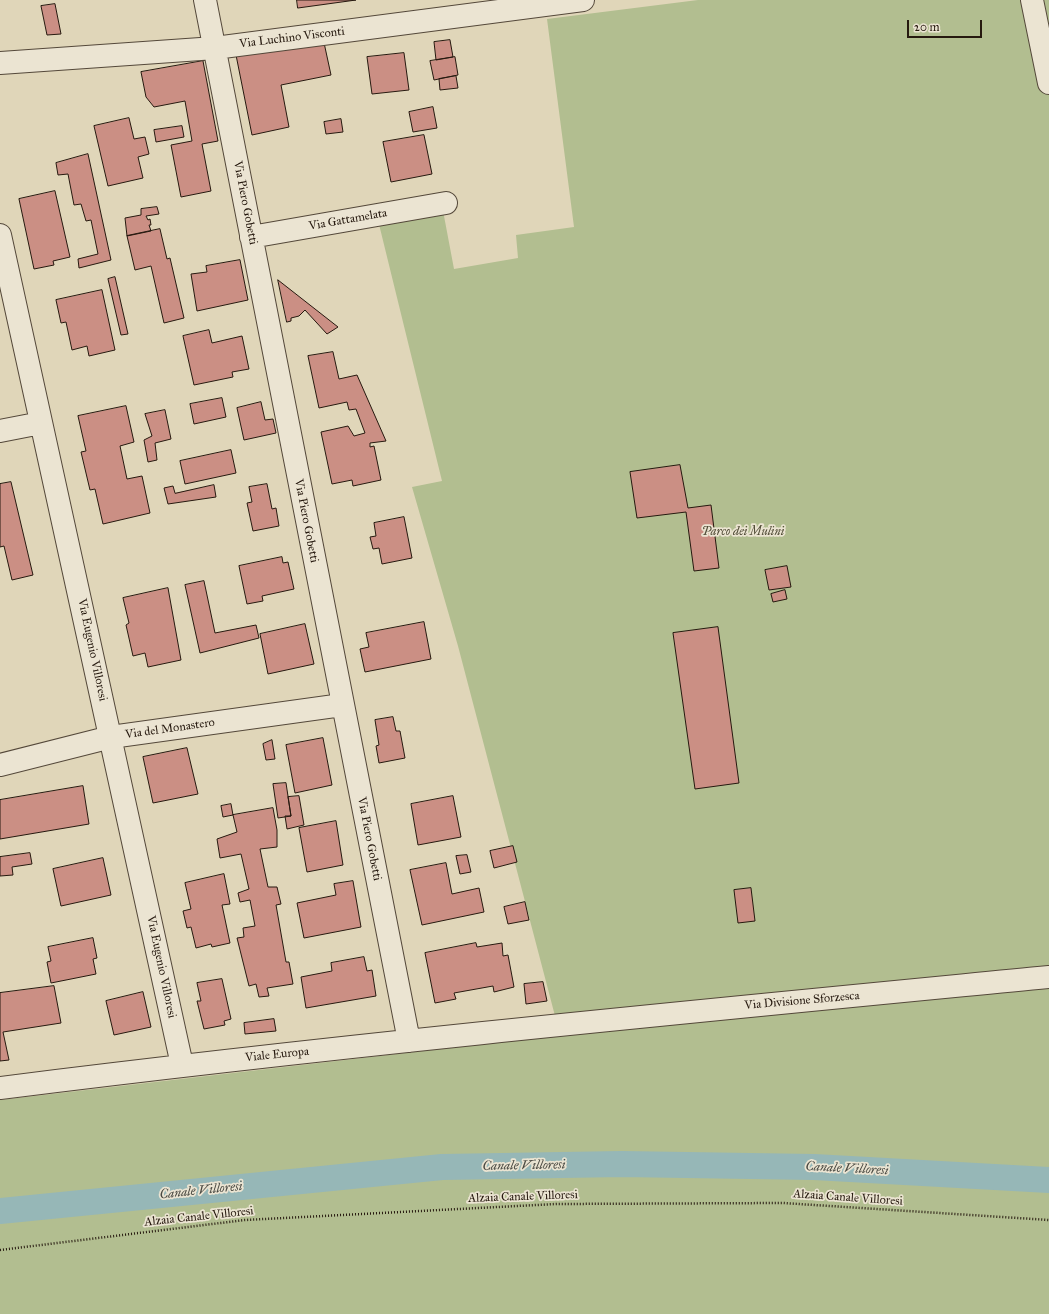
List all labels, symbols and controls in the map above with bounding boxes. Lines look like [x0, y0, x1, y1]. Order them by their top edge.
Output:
scale bar [909, 12, 984, 38]
text: 20 m [914, 20, 940, 34]
street label: Via Luchino Visconti [239, 24, 345, 52]
street label: Via Piero Gobetti [230, 160, 260, 246]
street label: Via Gattamelata [308, 206, 388, 234]
street label: Via Piero Gobetti [291, 478, 321, 564]
park label: Parco dei Mulini [702, 525, 784, 539]
street label: Via Eugenio Villoresi [74, 597, 110, 703]
street label: Via del Monastero [124, 716, 216, 742]
street label: Via Piero Gobetti [354, 796, 384, 882]
street label: Via Eugenio Villoresi [143, 914, 179, 1020]
street label: Via Divisione Sforzesca [744, 989, 860, 1013]
street label: Viale Europa [244, 1044, 310, 1066]
water label: Canale Villoresi [482, 1157, 566, 1175]
water label: Canale Villoresi [805, 1159, 889, 1179]
water label: Canale Villoresi [159, 1179, 243, 1203]
street label: Alzaia Canale Villoresi [793, 1187, 903, 1209]
street label: Alzaia Canale Villoresi [468, 1188, 578, 1206]
street label: Alzaia Canale Villoresi [144, 1204, 254, 1230]

